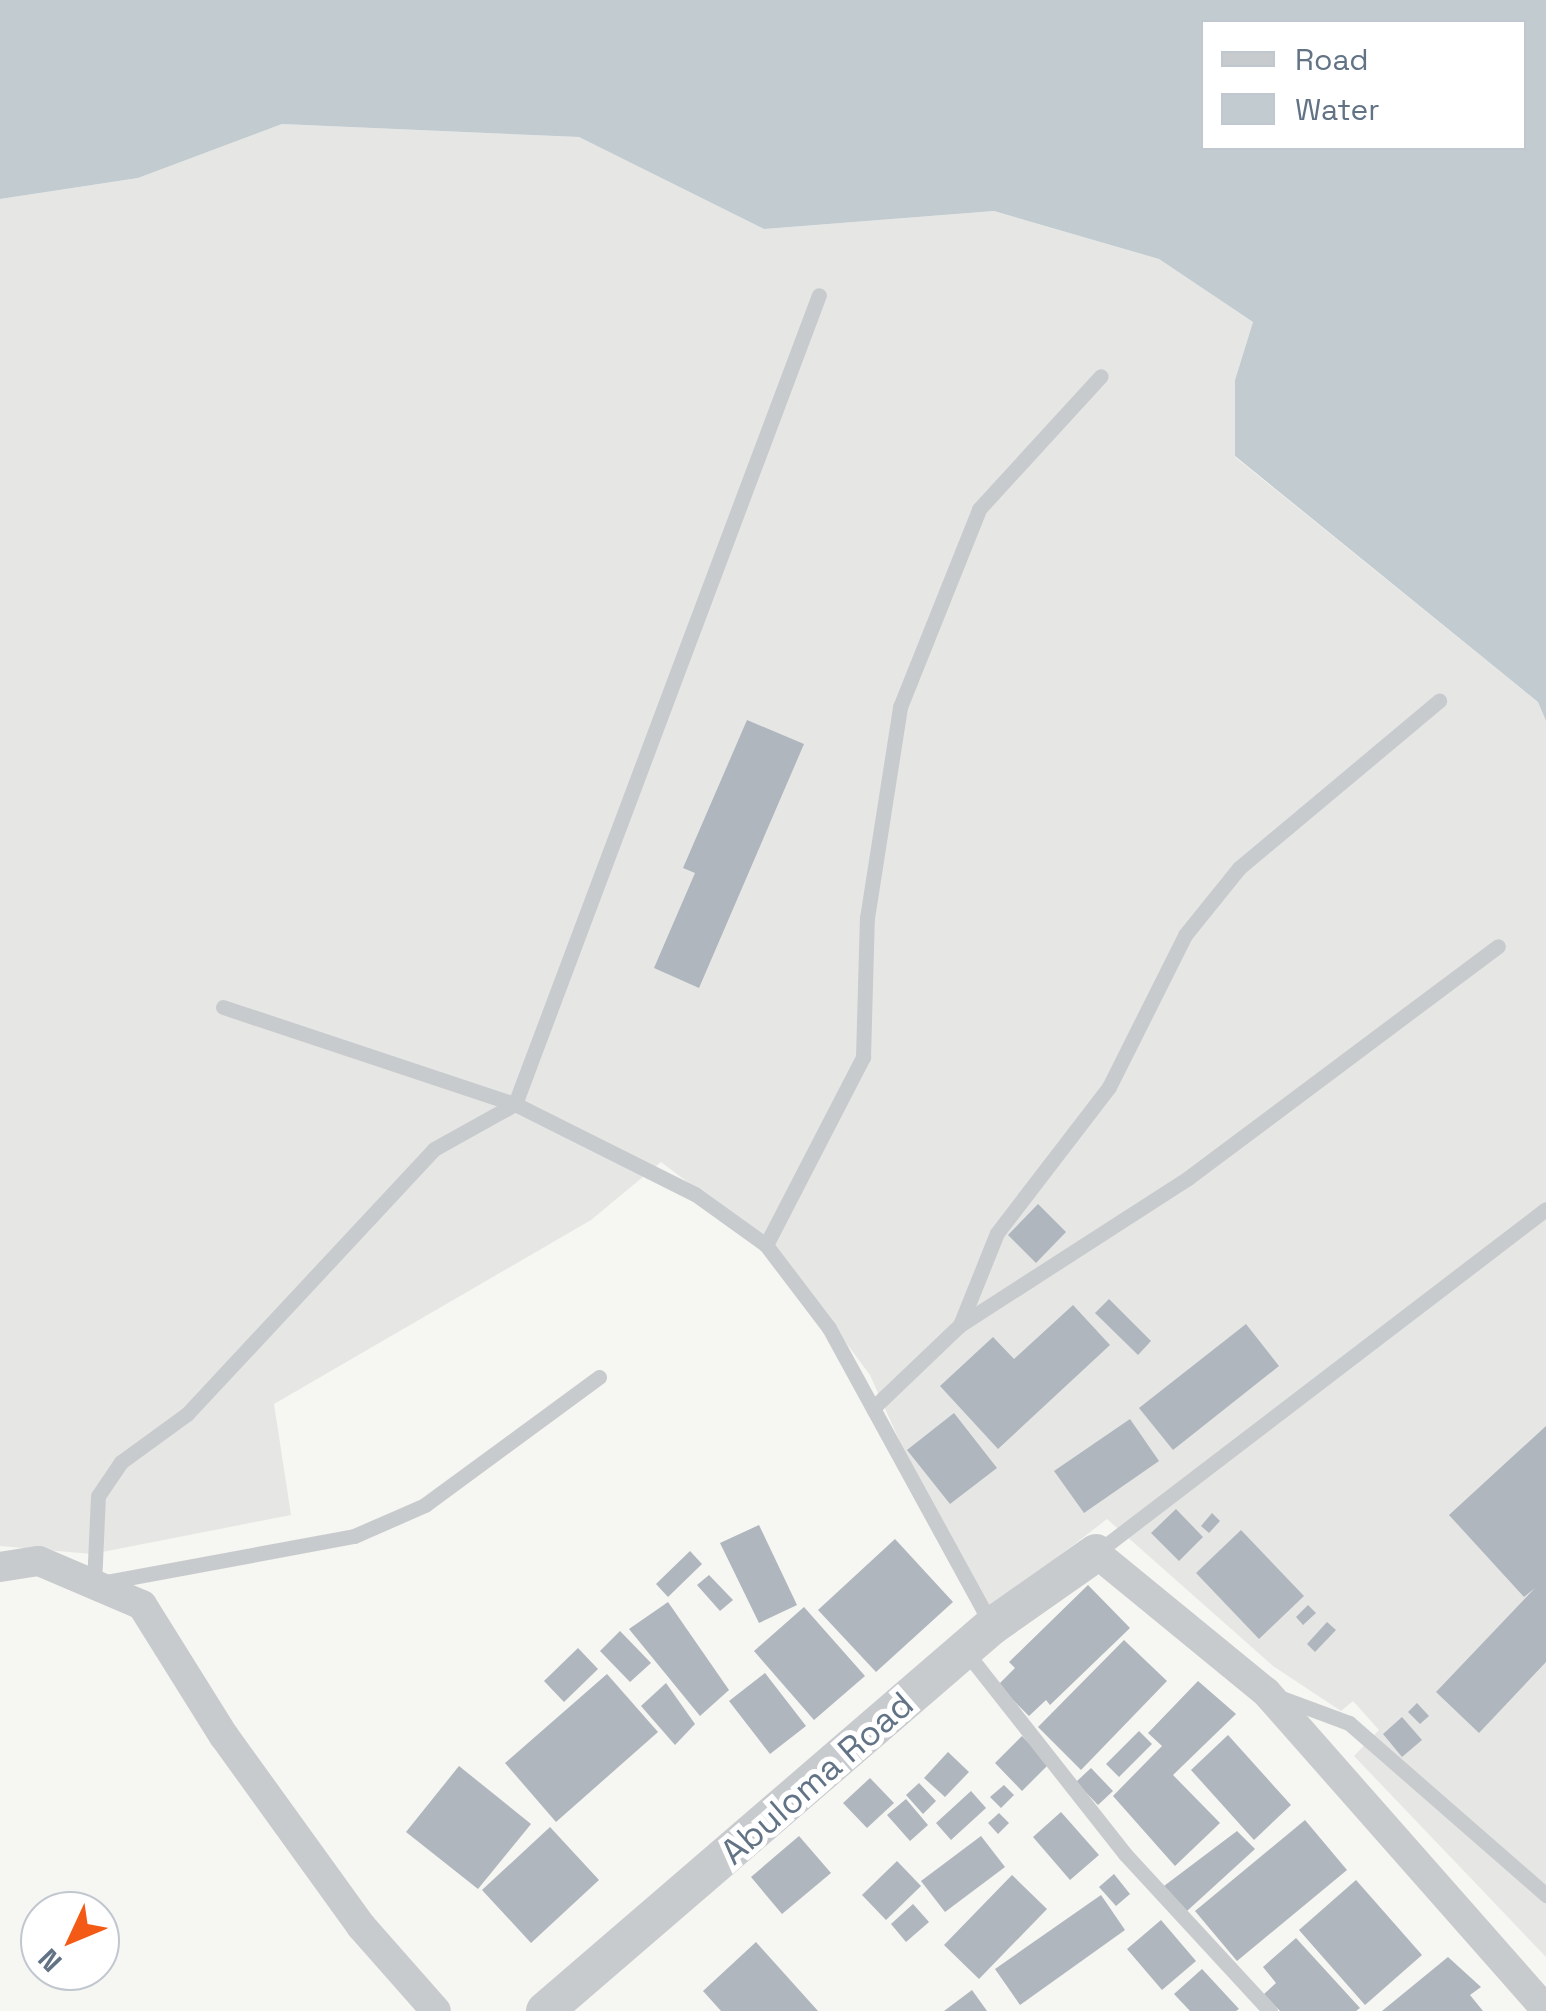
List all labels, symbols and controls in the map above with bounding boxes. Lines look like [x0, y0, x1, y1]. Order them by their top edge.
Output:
legend [1201, 20, 1526, 150]
text: Road [1295, 40, 1369, 79]
text: Water [1295, 90, 1380, 129]
street label: Abuloma Road [712, 1683, 922, 1873]
north arrow [20, 1891, 120, 1991]
text: N [30, 1941, 69, 1980]

